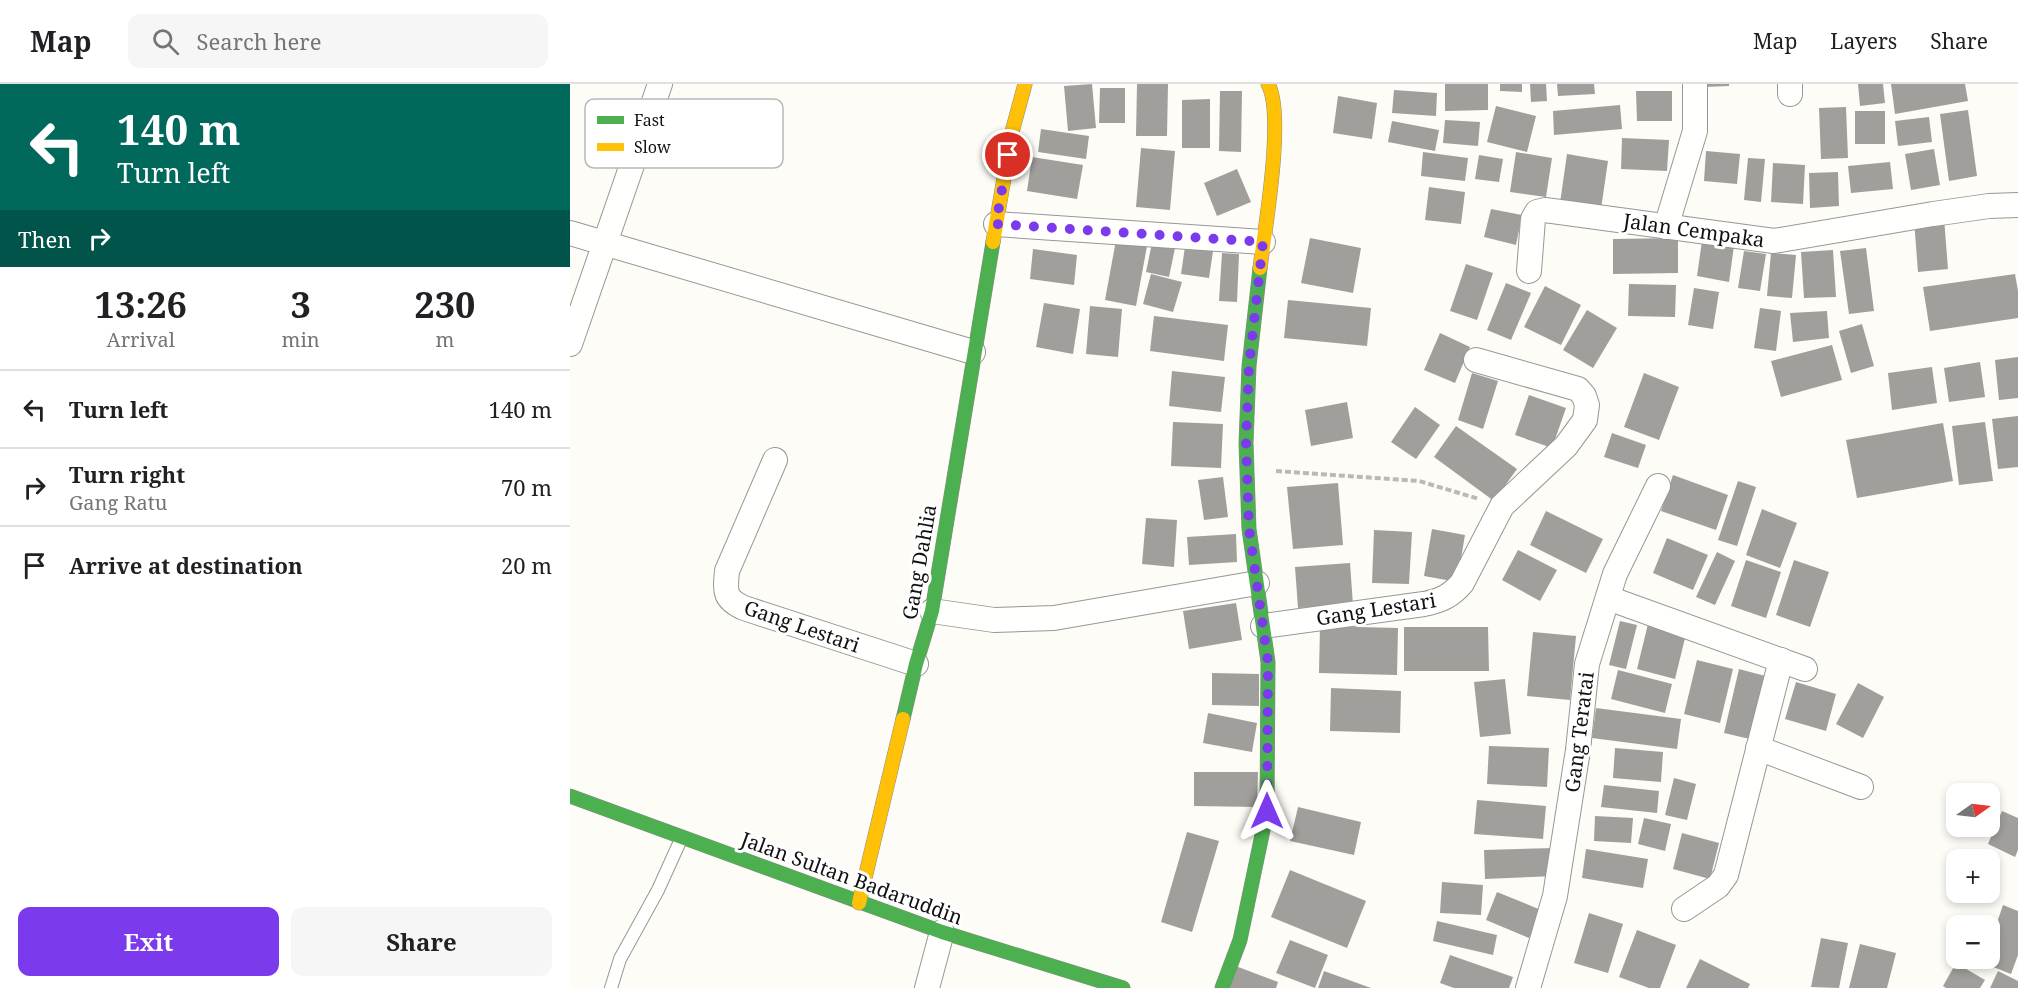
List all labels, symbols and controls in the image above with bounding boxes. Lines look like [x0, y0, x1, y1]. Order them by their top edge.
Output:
search box [128, 14, 548, 68]
text: Map [30, 22, 92, 60]
icon: search [149, 25, 182, 58]
text: Search here [197, 26, 321, 56]
text: Map [1753, 27, 1797, 55]
text: Layers [1830, 27, 1897, 55]
text: Share [1930, 27, 1988, 55]
legend [585, 99, 783, 168]
text: 140 m [117, 100, 241, 157]
icon: left [18, 108, 96, 186]
text: Fast [634, 109, 665, 131]
pin [982, 129, 1033, 180]
text: Slow [634, 136, 671, 158]
icon: arrive [991, 138, 1024, 171]
text: Turn left [117, 154, 230, 191]
street label: Jalan Cempaka [1621, 207, 1766, 253]
icon: right [83, 222, 116, 255]
text: Then [18, 224, 71, 254]
text: 13:26 [95, 280, 187, 329]
text: 3 [290, 280, 311, 329]
text: 230 [414, 280, 475, 329]
text: Arrival [107, 326, 175, 353]
text: min [282, 326, 320, 353]
text: m [435, 326, 454, 353]
icon: left [18, 393, 51, 426]
text: Turn left [69, 394, 168, 424]
text: 140 m [489, 394, 552, 424]
text: Turn right [69, 459, 185, 489]
icon: right [18, 471, 51, 504]
text: 70 m [501, 472, 552, 502]
text: Gang Ratu [69, 489, 168, 516]
street label: Gang Dahlia [896, 502, 942, 622]
icon: arrive [18, 549, 51, 582]
text: Arrive at destination [69, 550, 303, 580]
text: 20 m [501, 550, 552, 580]
street label: Gang Lestari [1314, 586, 1438, 632]
street label: Gang Lestari [741, 594, 864, 659]
street label: Gang Teratai [1558, 670, 1600, 794]
position arrow [1235, 779, 1299, 843]
north arrow [1946, 783, 2000, 837]
map controls [1946, 783, 2000, 969]
street label: Jalan Sultan Badaruddin [736, 825, 967, 931]
button: + [1946, 849, 2000, 903]
button: Exit [18, 907, 279, 976]
button: Share [291, 907, 552, 976]
button: − [1946, 915, 2000, 969]

